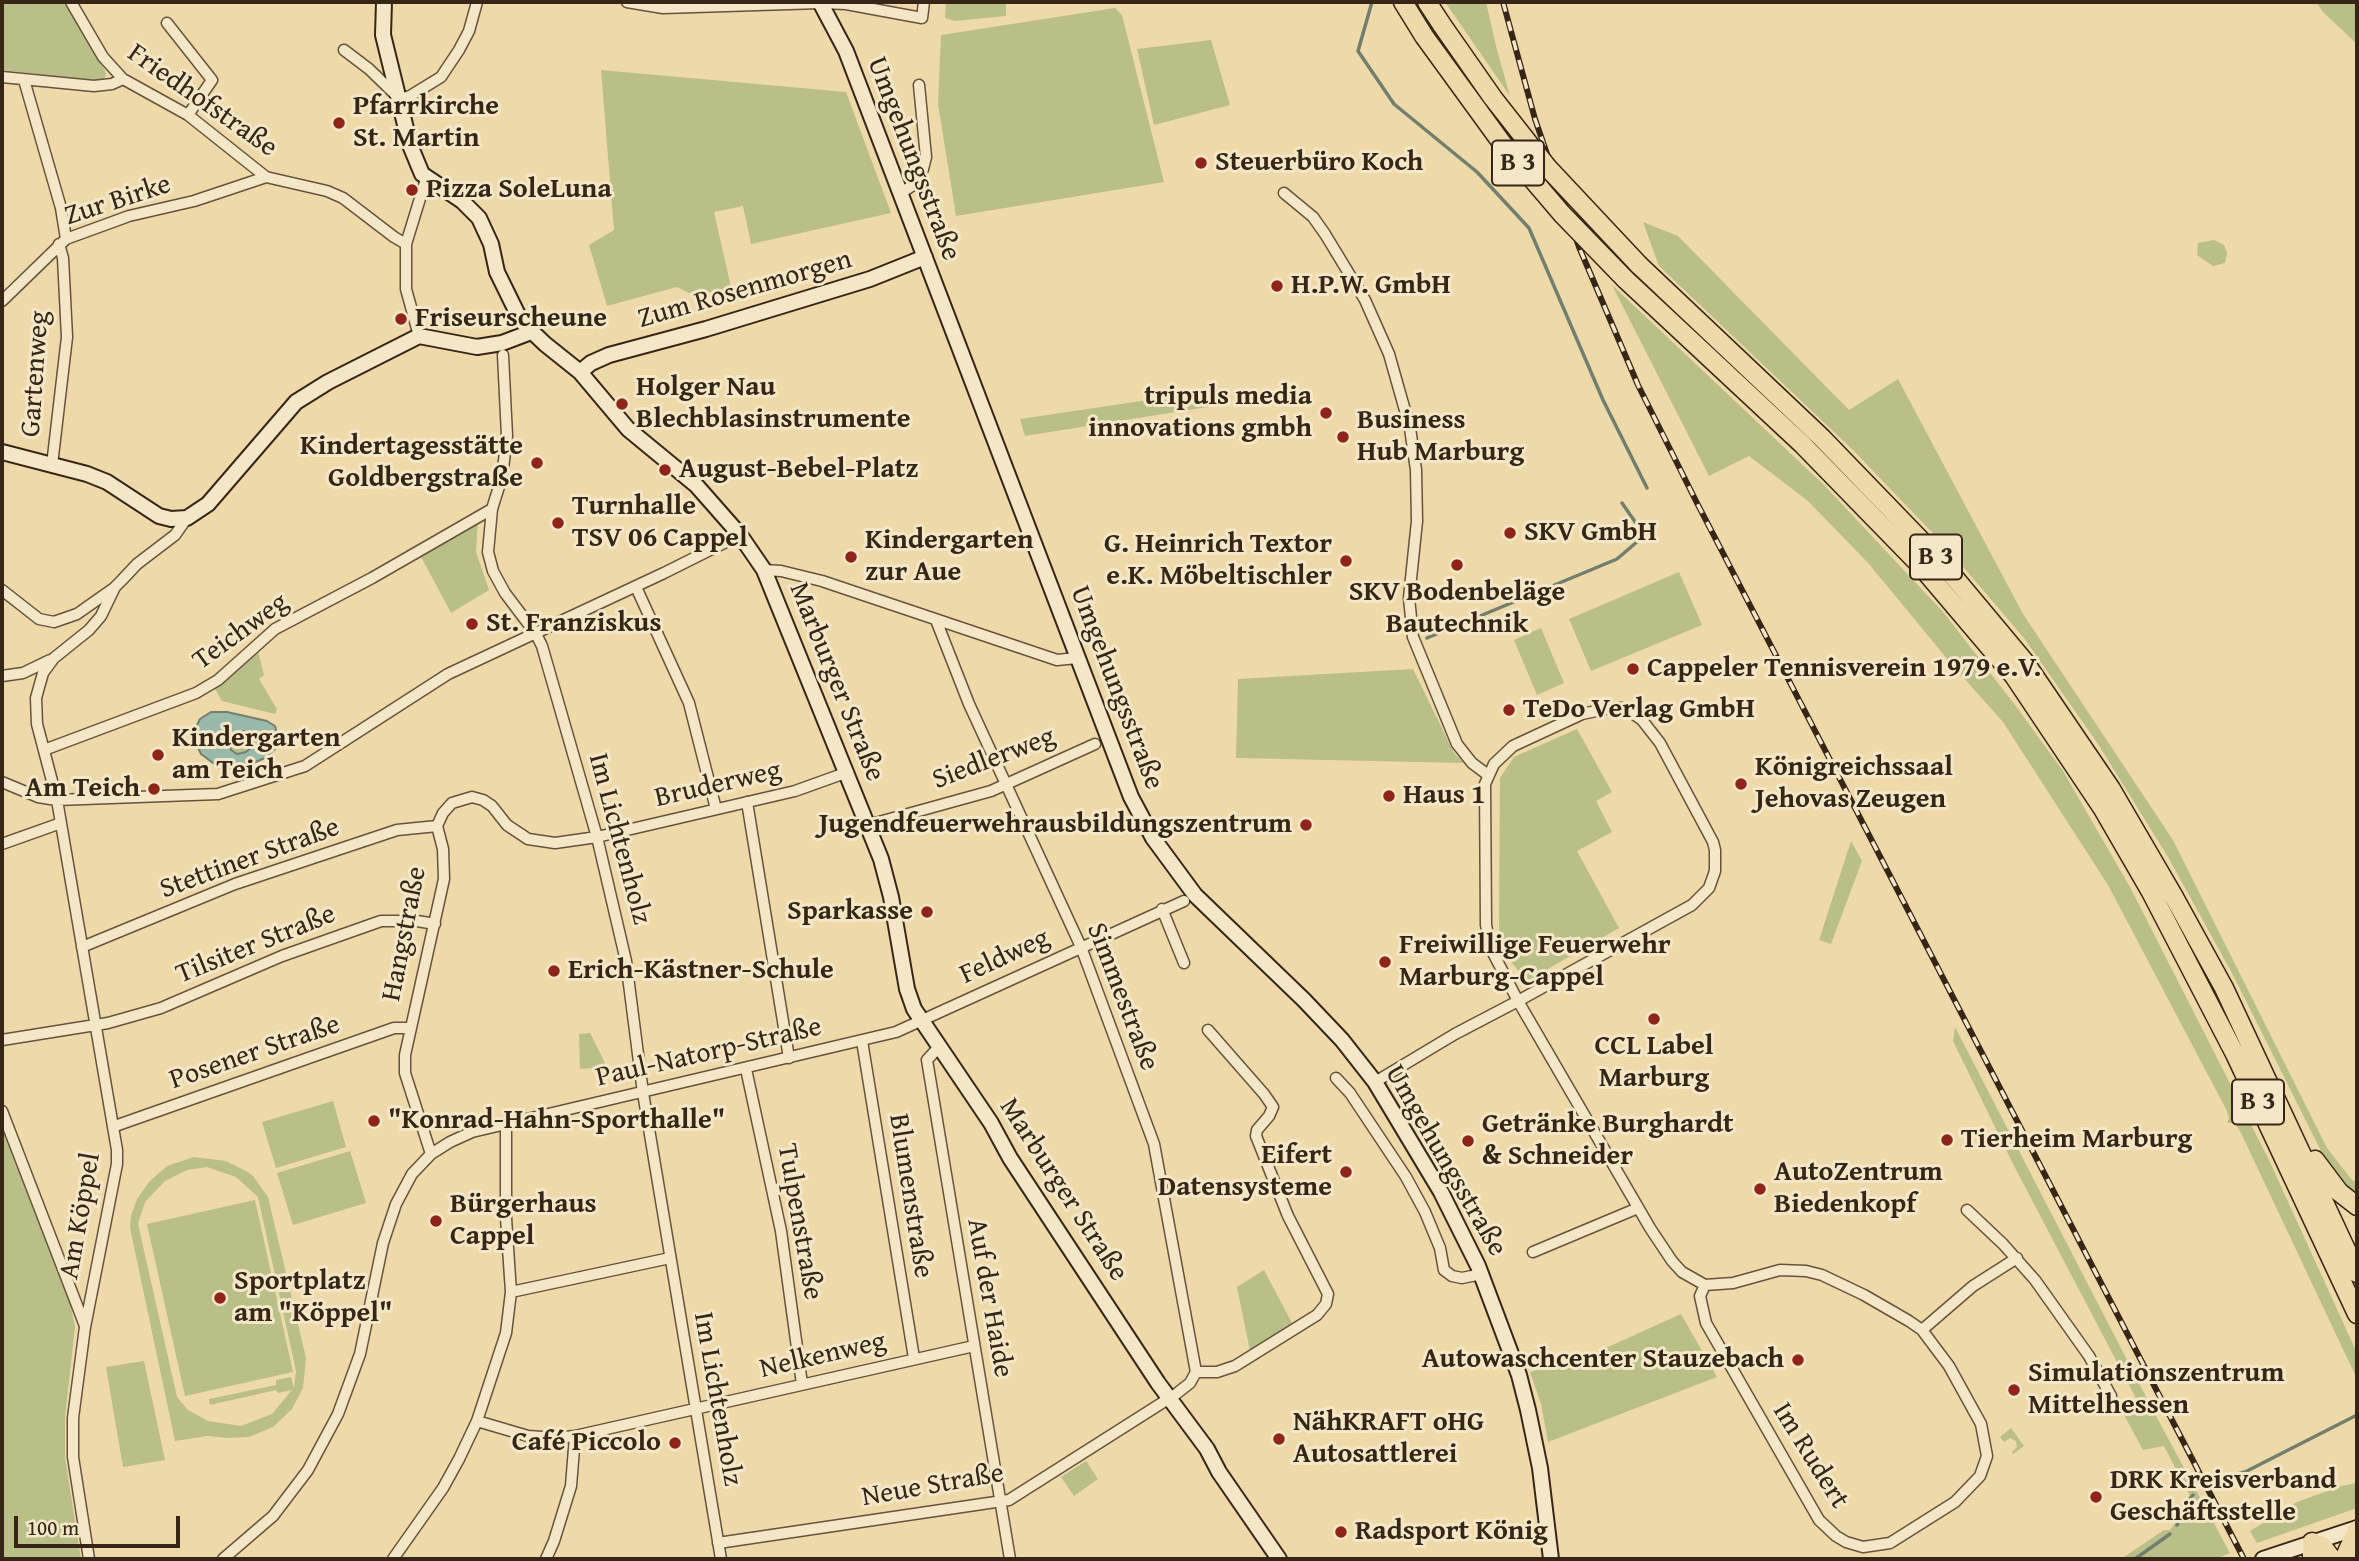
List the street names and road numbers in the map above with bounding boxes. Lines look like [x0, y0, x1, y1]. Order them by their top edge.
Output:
street label: Friedhofstraße [121, 37, 283, 165]
street label: Umgehungsstraße [859, 53, 967, 265]
road number: B 3 [1492, 140, 1544, 186]
street label: Zur Birke [61, 168, 175, 234]
street label: Zum Rosenmorgen [634, 243, 856, 337]
street label: Gartenweg [15, 310, 57, 438]
road number: B 3 [1910, 534, 1962, 580]
street label: Marburger Straße [781, 578, 891, 786]
street label: Umgehungsstraße [1062, 582, 1170, 794]
street label: Teichweg [187, 586, 295, 678]
street label: Siedlerweg [928, 720, 1060, 798]
street label: Im Lichtenholz [580, 750, 658, 928]
street label: Bruderweg [652, 754, 784, 816]
street label: Stettiner Straße [156, 811, 344, 907]
street label: Hangstraße [375, 864, 435, 1004]
street label: Tilsiter Straße [171, 898, 341, 992]
street label: Simmestraße [1078, 918, 1166, 1076]
street label: Feldweg [955, 922, 1055, 992]
street label: Posener Straße [165, 1008, 345, 1098]
street label: Paul-Natorp-Straße [593, 1011, 825, 1095]
street label: Umgehungsstraße [1377, 1059, 1513, 1263]
road number: B 3 [2232, 1079, 2284, 1124]
street label: Marburger Straße [991, 1092, 1135, 1288]
street label: Blumenstraße [880, 1112, 940, 1280]
street label: Tulpenstraße [769, 1141, 829, 1303]
street label: Am Köppel [53, 1150, 109, 1282]
street label: Auf der Haide [958, 1216, 1020, 1380]
street label: Im Lichtenholz [685, 1310, 749, 1488]
street label: Nelkenweg [757, 1325, 889, 1387]
street label: Im Rudert [1764, 1397, 1856, 1515]
street label: Neue Straße [859, 1457, 1007, 1515]

